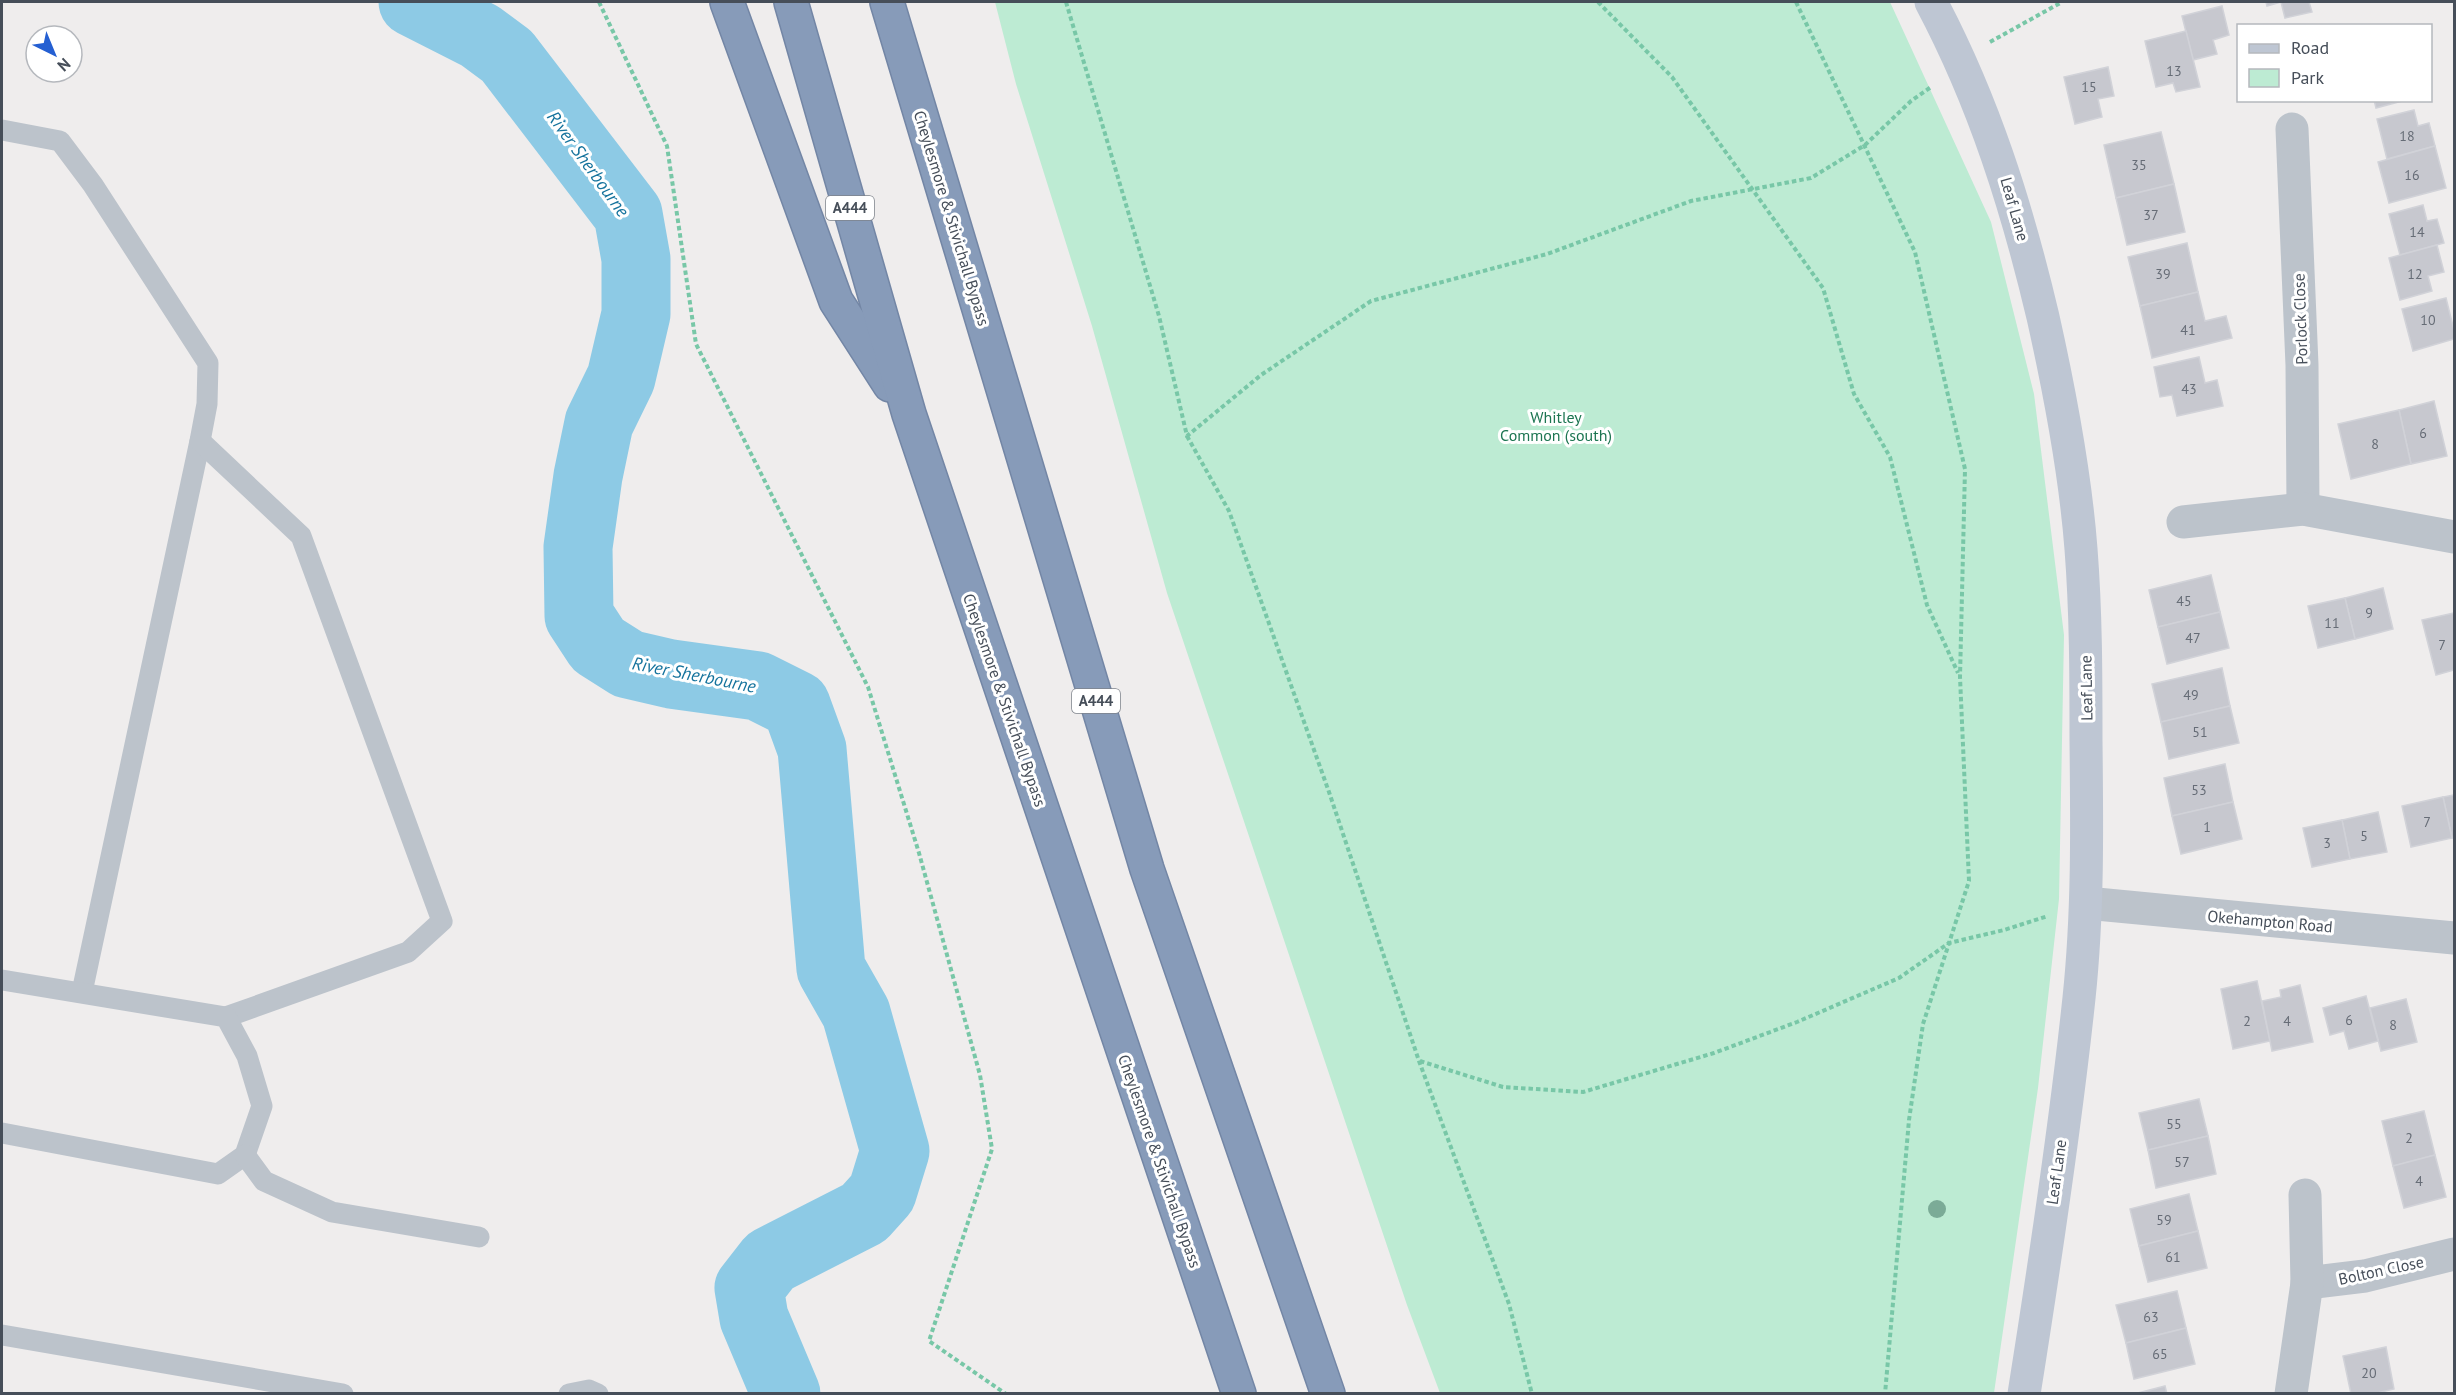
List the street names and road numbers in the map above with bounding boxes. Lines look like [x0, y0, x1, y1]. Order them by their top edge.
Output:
street label: Cheylesmore & Stivichall Bypass [910, 108, 994, 328]
street label: Leaf Lane [1996, 175, 2034, 243]
road number: A444 [826, 196, 874, 220]
street label: Porlock Close [2288, 273, 2312, 365]
street label: Cheylesmore & Stivichall Bypass [959, 591, 1051, 809]
street label: Leaf Lane [2075, 655, 2097, 721]
road number: A444 [1072, 689, 1120, 713]
street label: Okehampton Road [2207, 906, 2333, 936]
street label: Cheylesmore & Stivichall Bypass [1114, 1052, 1206, 1270]
street label: Leaf Lane [2042, 1138, 2070, 1206]
street label: Bolton Close [2337, 1251, 2425, 1289]

